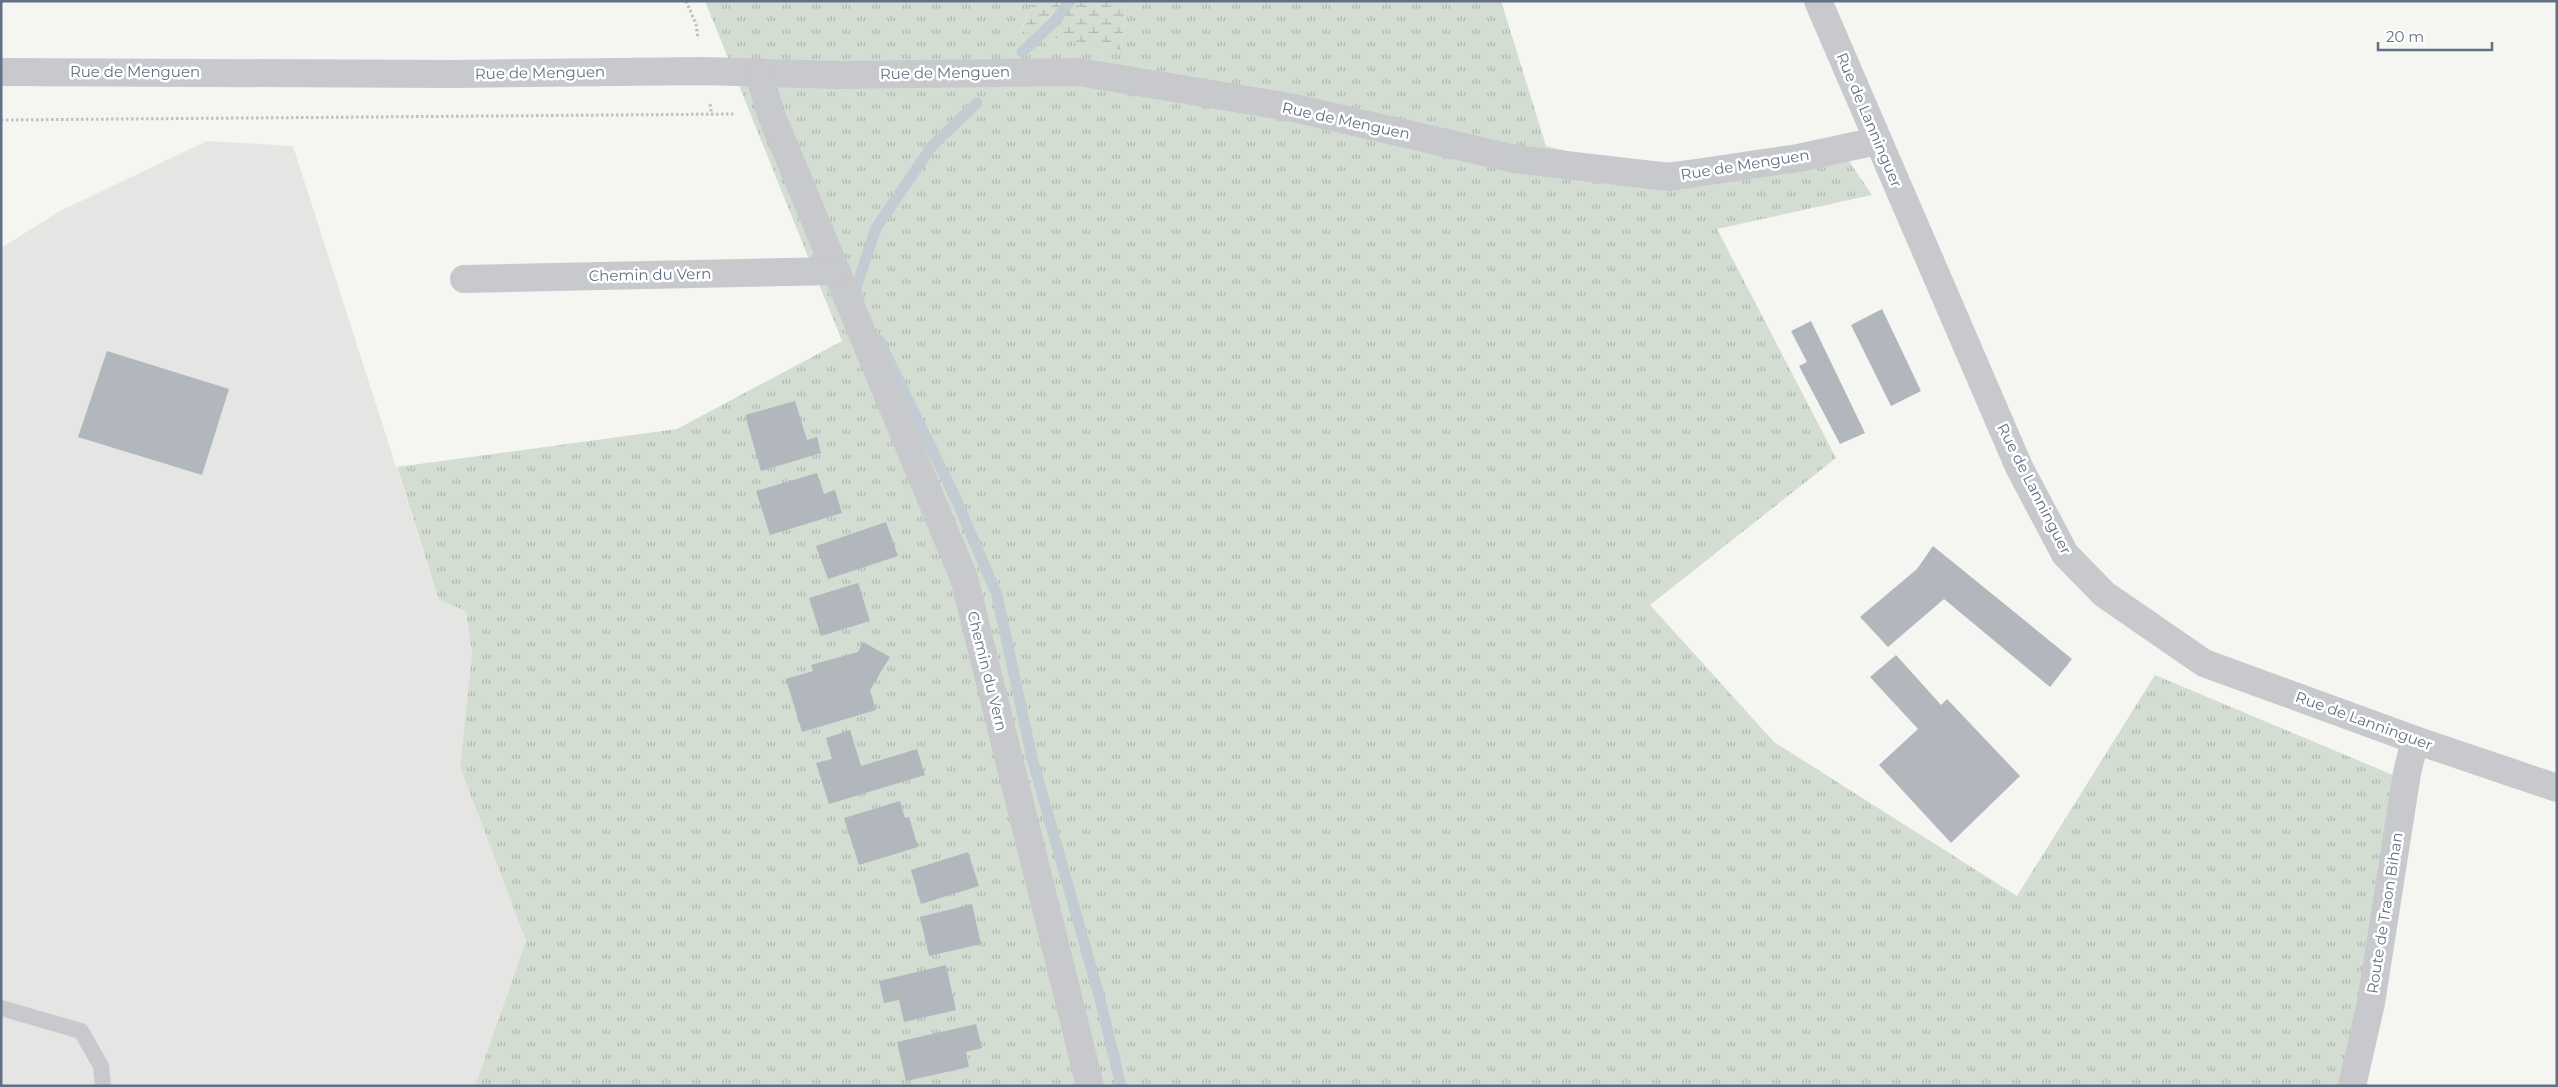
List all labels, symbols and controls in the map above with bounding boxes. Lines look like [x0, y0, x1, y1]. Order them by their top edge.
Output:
scale bar [2378, 20, 2492, 52]
text: 20 m [2386, 27, 2424, 46]
street label: Rue de Lanninguer [1832, 50, 1906, 190]
street label: Rue de Menguen [70, 62, 200, 81]
street label: Rue de Menguen [475, 62, 605, 83]
street label: Rue de Menguen [880, 62, 1010, 83]
street label: Rue de Menguen [1280, 98, 1412, 143]
street label: Rue de Menguen [1679, 145, 1811, 184]
street label: Chemin du Vern [588, 264, 712, 285]
street label: Rue de Lanninguer [1993, 420, 2076, 558]
street label: Chemin du Vern [963, 609, 1012, 733]
street label: Rue de Lanninguer [2293, 687, 2435, 754]
street label: Route de Traon Bihan [2362, 831, 2407, 995]

